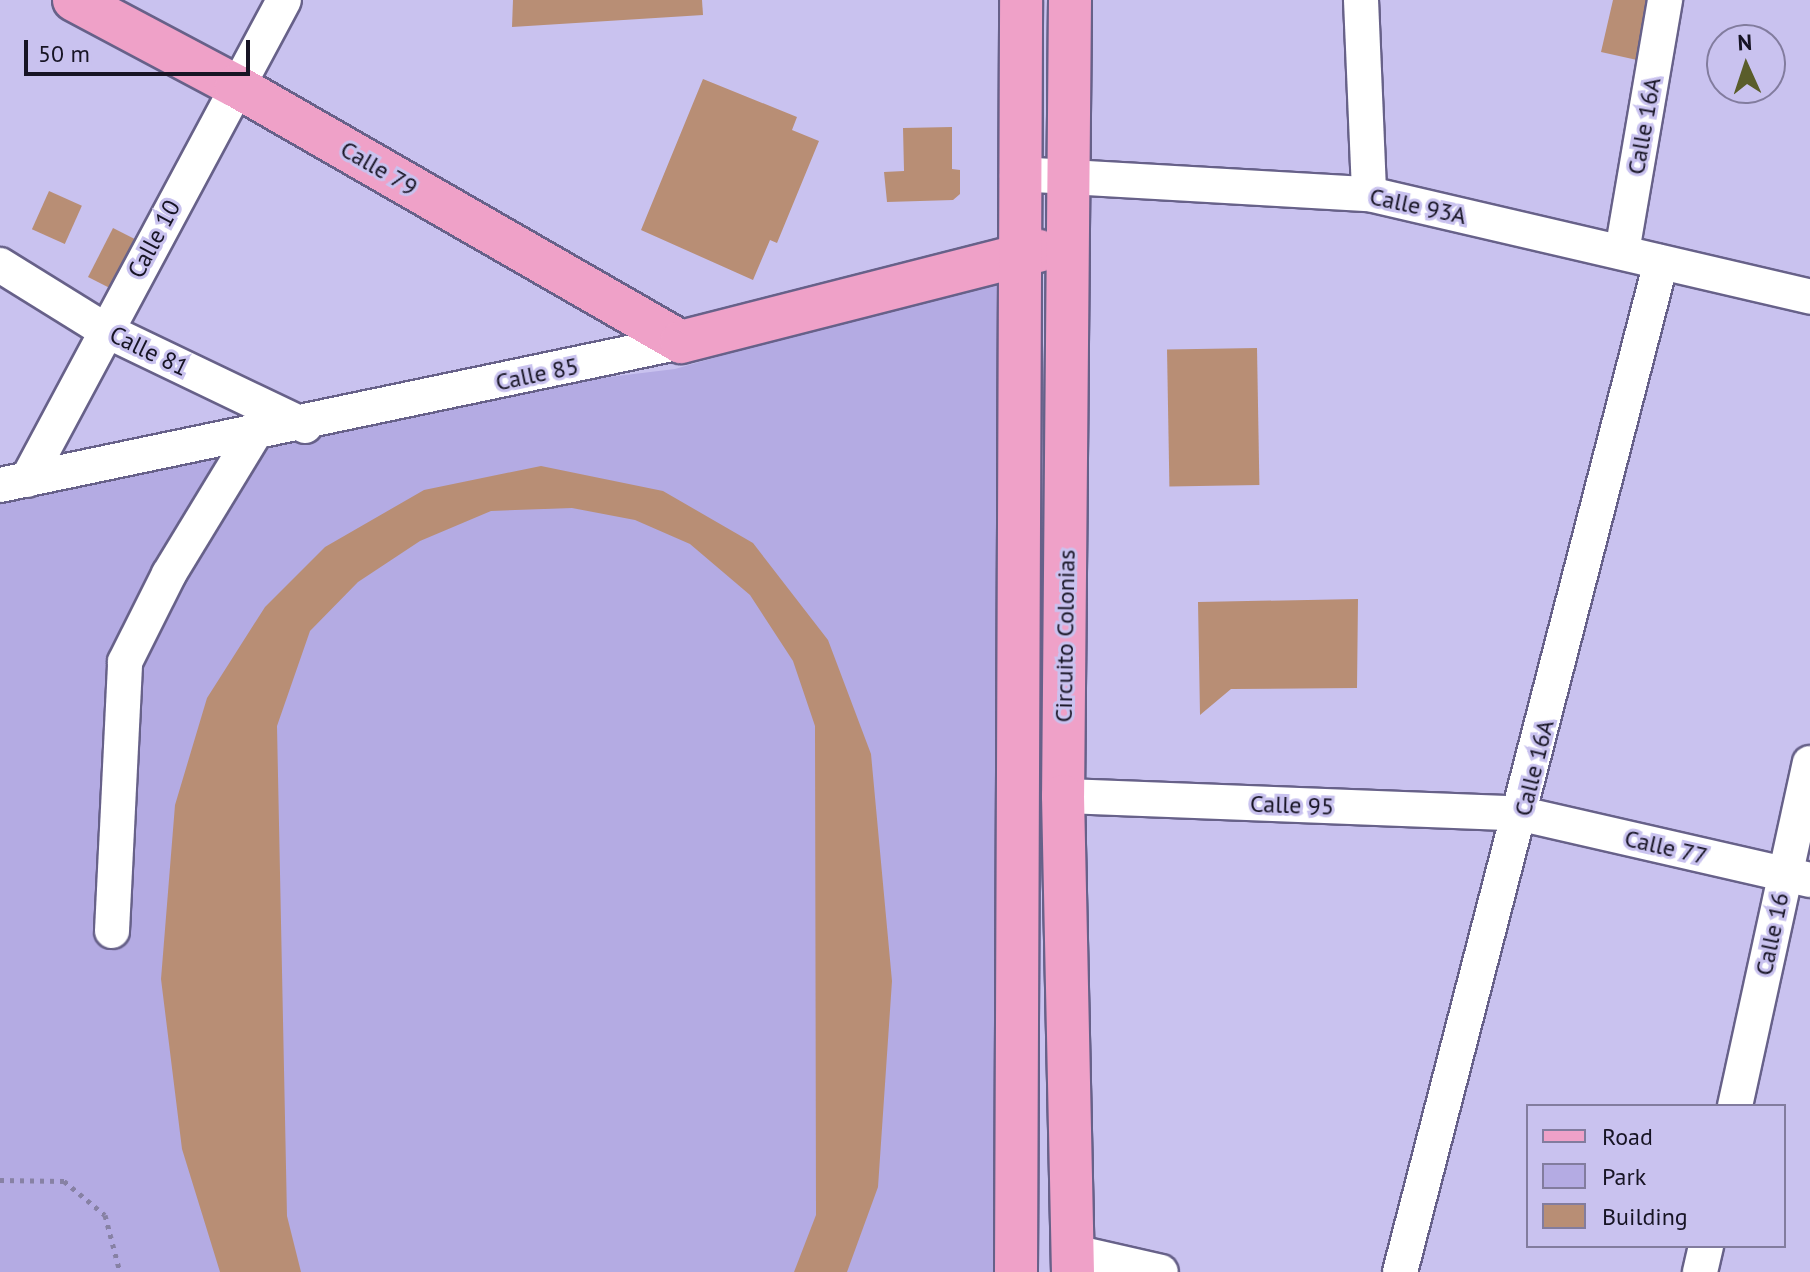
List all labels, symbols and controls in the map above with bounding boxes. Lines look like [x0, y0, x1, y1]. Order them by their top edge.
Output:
scale bar [28, 24, 254, 74]
north arrow [1706, 24, 1786, 104]
text: N [1737, 28, 1753, 56]
text: 50 m [38, 38, 90, 69]
street label: Calle 16A [1621, 75, 1667, 177]
street label: Calle 79 [335, 135, 423, 201]
street label: Calle 93A [1367, 182, 1469, 230]
street label: Calle 10 [122, 195, 186, 283]
street label: Calle 81 [105, 320, 193, 382]
street label: Calle 85 [493, 351, 581, 397]
street label: Circuito Colonias [1049, 549, 1081, 723]
street label: Calle 16A [1508, 717, 1560, 819]
street label: Calle 95 [1250, 789, 1334, 821]
street label: Calle 77 [1622, 824, 1710, 870]
street label: Calle 16 [1749, 890, 1795, 978]
legend [1526, 1104, 1786, 1248]
text: Road [1602, 1121, 1653, 1152]
text: Park [1602, 1161, 1646, 1192]
text: Building [1602, 1201, 1688, 1232]

